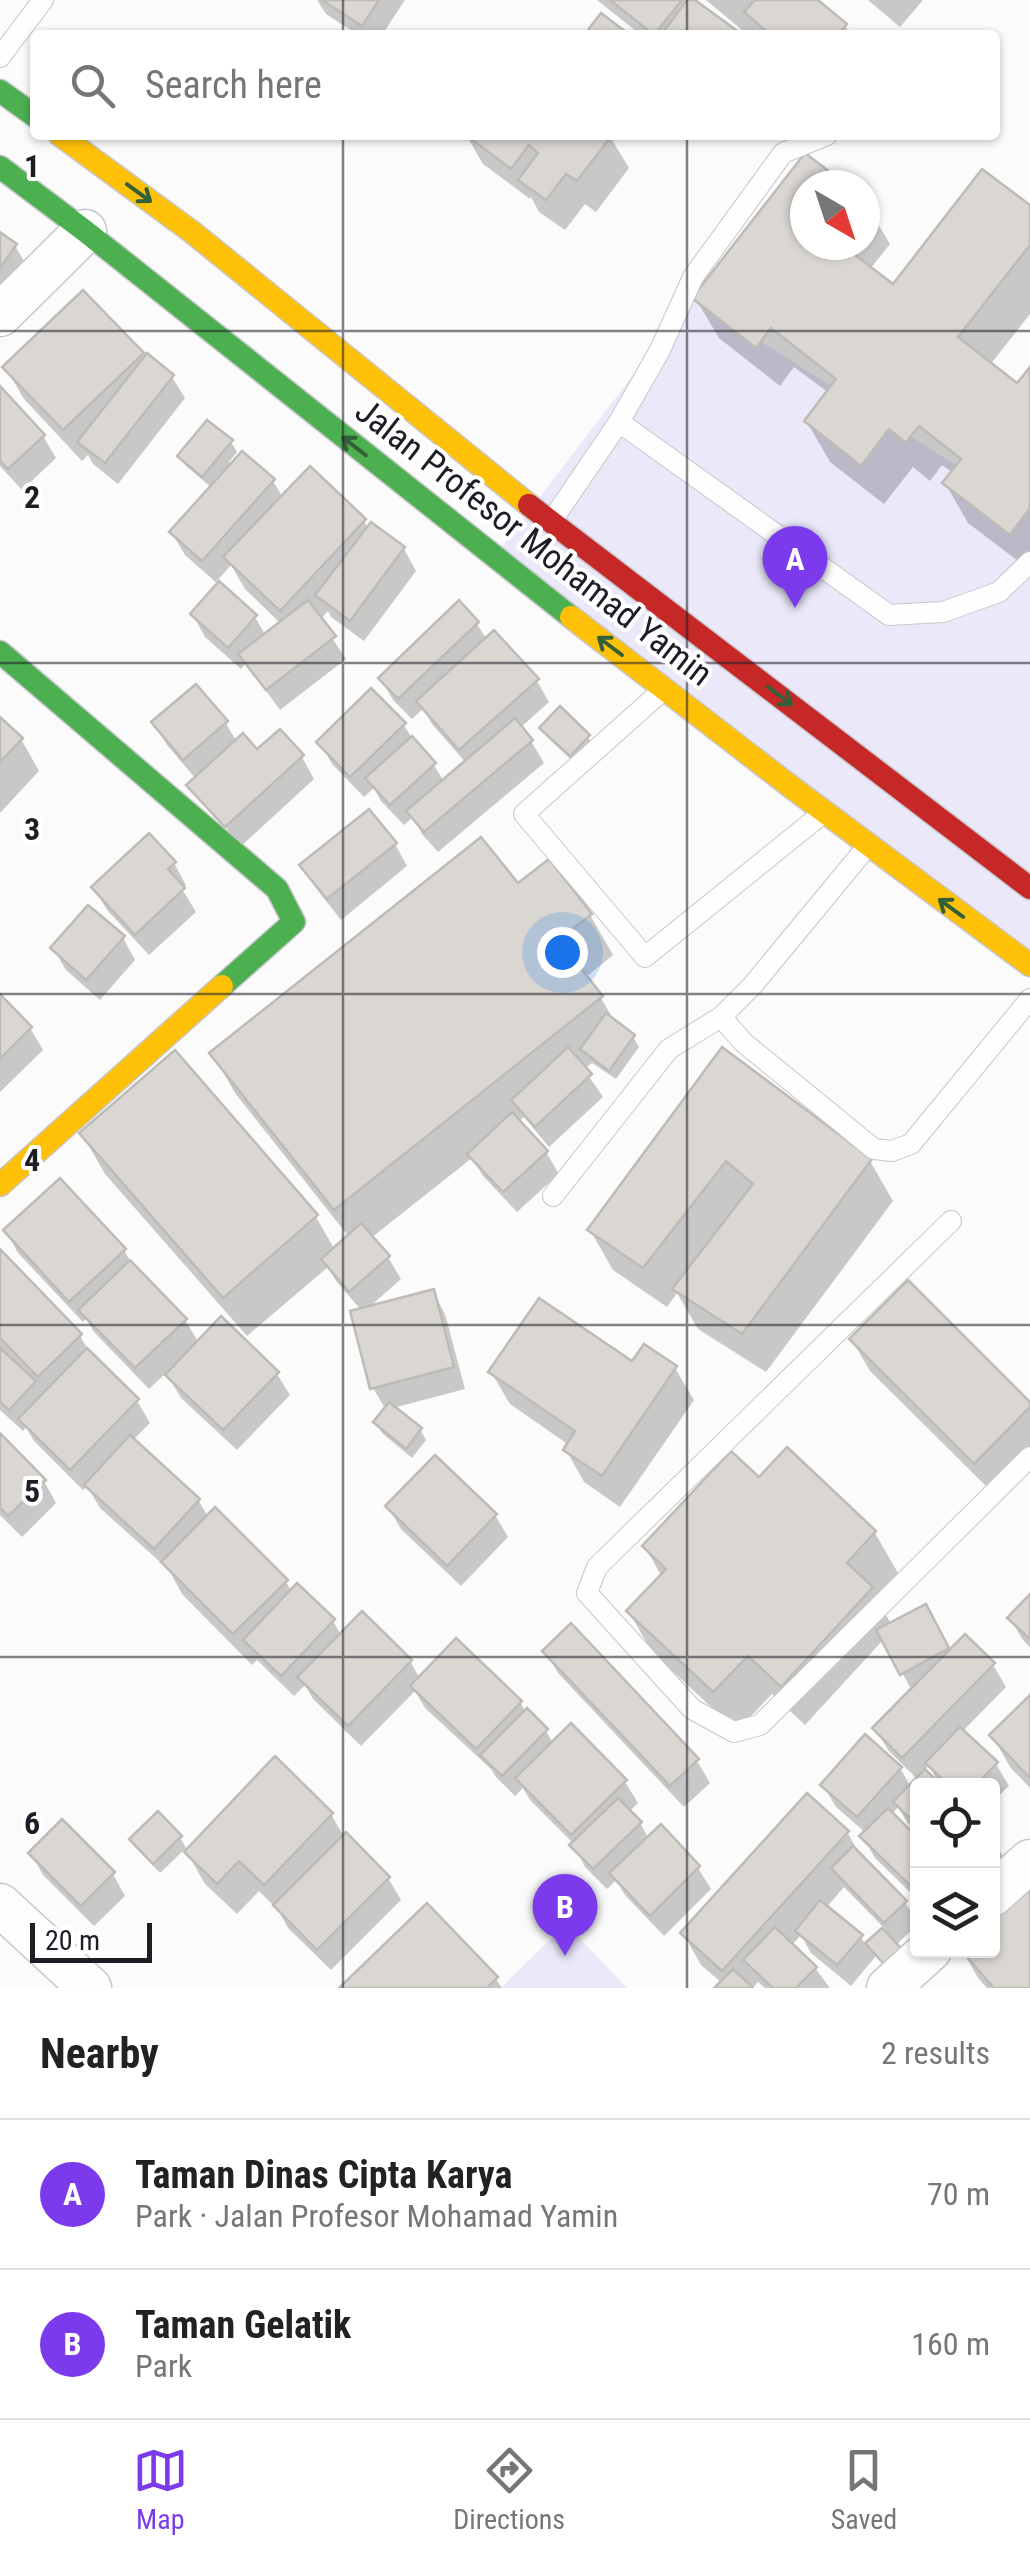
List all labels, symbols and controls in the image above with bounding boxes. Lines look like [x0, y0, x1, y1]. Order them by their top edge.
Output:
search box [30, 30, 1000, 140]
icon: search [65, 58, 120, 113]
text: Search here [145, 63, 322, 107]
text: 1 [24, 147, 40, 185]
north arrow [790, 170, 880, 260]
one-way arrow [124, 182, 152, 203]
street label: Jalan Profesor Mohamad Yamin [347, 390, 720, 694]
one-way arrow [342, 435, 368, 457]
text: 2 [24, 478, 40, 516]
pin: A [762, 526, 828, 608]
one-way arrow [597, 636, 624, 657]
one-way arrow [766, 685, 792, 707]
text: 3 [24, 810, 40, 848]
one-way arrow [938, 898, 965, 919]
your location [537, 927, 588, 978]
text: 4 [24, 1141, 40, 1179]
text: 5 [24, 1472, 40, 1510]
map controls [910, 1778, 1000, 1958]
button: locate [910, 1778, 1000, 1868]
text: 6 [24, 1804, 40, 1842]
button: layers [910, 1868, 1000, 1958]
pin: B [532, 1874, 598, 1956]
scale bar [30, 1918, 152, 1962]
text: 20 m [45, 1924, 100, 1957]
text: Nearby [40, 2029, 159, 2078]
text: 2 results [881, 2034, 990, 2072]
text: Taman Dinas Cipta Karya [135, 2153, 512, 2197]
text: A [63, 2175, 82, 2213]
text: 70 m [927, 2175, 990, 2213]
text: Park · Jalan Profesor Mohamad Yamin [135, 2197, 618, 2235]
text: Taman Gelatik [135, 2303, 351, 2347]
text: B [64, 2325, 81, 2363]
text: 160 m [911, 2325, 990, 2363]
text: Park [135, 2347, 192, 2385]
tab: Map [133, 2443, 188, 2536]
tab: Directions [453, 2443, 565, 2536]
tab: Saved [831, 2443, 897, 2536]

